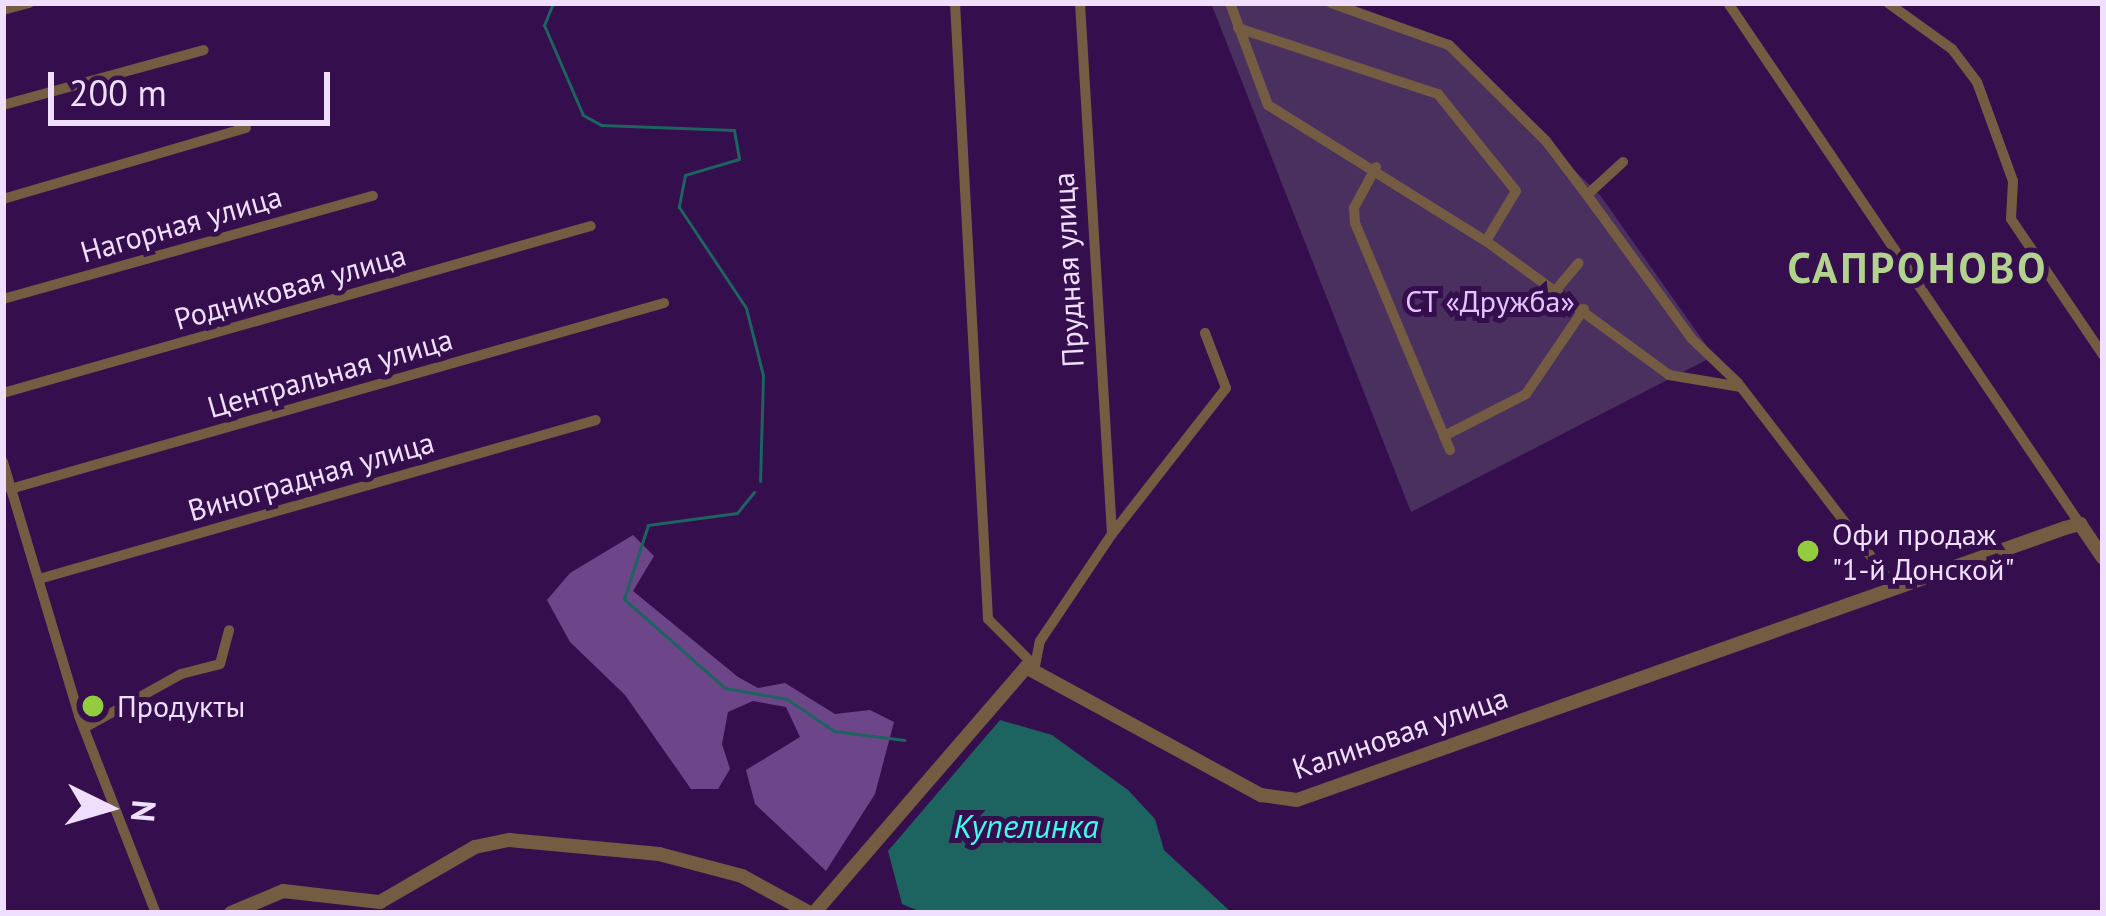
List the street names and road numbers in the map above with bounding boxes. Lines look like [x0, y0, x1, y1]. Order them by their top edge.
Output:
street label: Прудная улица [1045, 172, 1091, 368]
street label: Нагорная улица [76, 178, 286, 270]
street label: Родниковая улица [170, 237, 410, 337]
street label: Центральная улица [203, 321, 457, 425]
street label: Виноградная улица [184, 424, 438, 528]
street label: Калиновая улица [1288, 679, 1512, 787]

